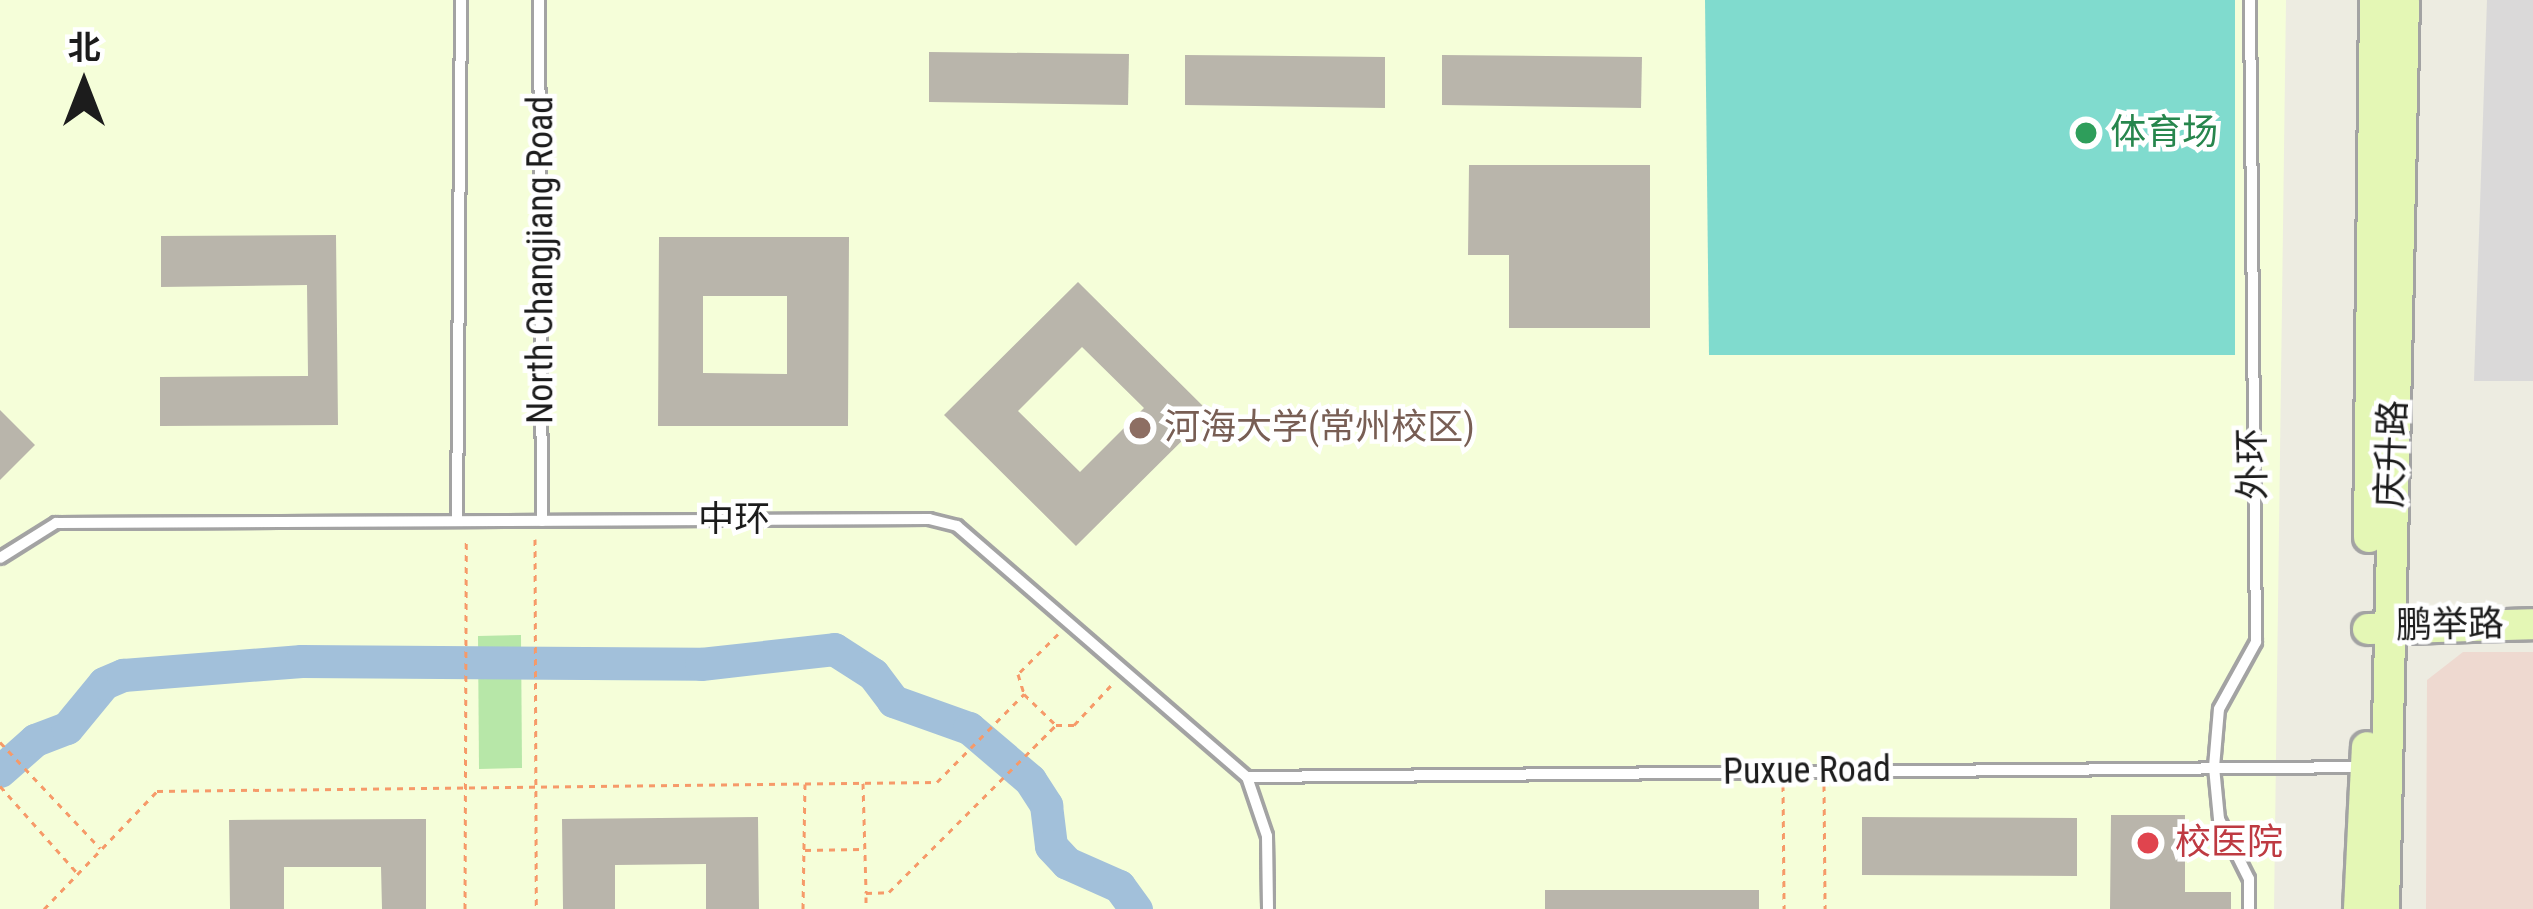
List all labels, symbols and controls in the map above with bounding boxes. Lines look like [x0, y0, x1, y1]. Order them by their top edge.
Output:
north arrow [24, 24, 144, 144]
text: 北 [68, 28, 101, 67]
street label: North Changjiang Road [519, 96, 563, 424]
place label: 体育场 [2110, 111, 2218, 155]
marker: 体育场 [2073, 120, 2099, 146]
street label: 庆升路 [2369, 399, 2415, 509]
place label: 河海大学(常州校区) [1164, 406, 1475, 450]
marker: 河海大学(常州校区) [1127, 415, 1153, 441]
street label: 外环 [2231, 428, 2275, 500]
street label: 中环 [698, 498, 770, 542]
street label: 鹏举路 [2396, 602, 2504, 648]
street label: Puxue Road [1723, 748, 1891, 794]
place label: 校医院 [2175, 821, 2283, 865]
marker: 校医院 [2132, 827, 2164, 859]

